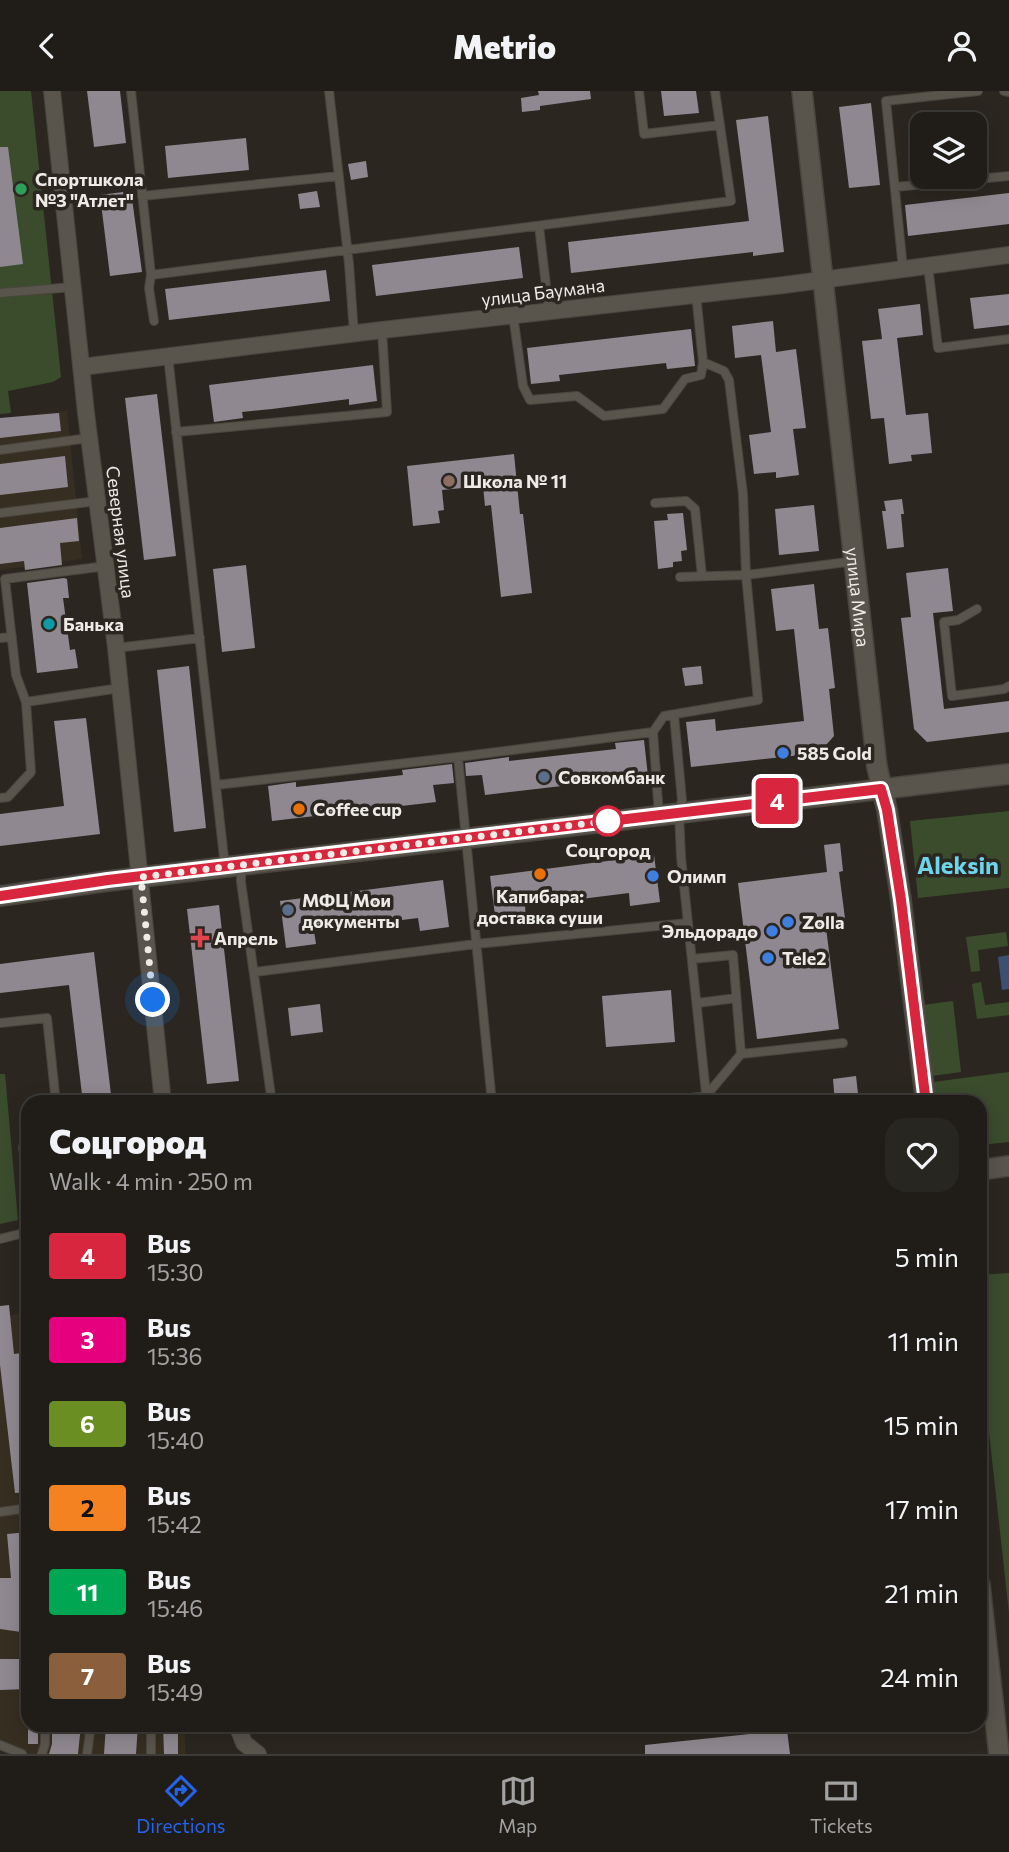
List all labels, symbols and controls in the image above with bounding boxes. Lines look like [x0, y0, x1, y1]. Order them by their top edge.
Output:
text: Metrio [453, 26, 556, 66]
icon: back [28, 27, 66, 65]
icon: person [943, 27, 981, 65]
map controls [910, 112, 987, 189]
button: layers [910, 112, 987, 189]
place label: Спортшкола №3 "Атлет" [35, 168, 143, 211]
marker: Спортшкола №3 "Атлет" [13, 181, 29, 197]
street label: улица Баумана [480, 274, 606, 310]
street label: Северная улица [102, 465, 140, 599]
place label: Школа № 11 [463, 470, 567, 492]
marker: Школа № 11 [441, 473, 457, 489]
street label: улица Мира [842, 546, 875, 648]
place label: Банька [63, 613, 124, 635]
marker: Банька [41, 616, 57, 632]
place label: 585 Gold [797, 742, 872, 764]
marker: 585 Gold [775, 745, 791, 761]
place label: Совкомбанк [558, 766, 666, 788]
marker: Совкомбанк [536, 769, 552, 785]
line badge: 4 [754, 778, 800, 824]
text: 4 [770, 786, 784, 815]
place label: Coffee cup [313, 798, 402, 820]
marker: Coffee cup [291, 801, 307, 817]
marker: Соцгород [593, 806, 623, 836]
place label: Соцгород [566, 839, 650, 861]
district label: Aleksin [917, 850, 999, 879]
place label: Олимп [667, 865, 727, 887]
marker: Капибара: доставка суши [532, 866, 548, 882]
marker: Олимп [645, 868, 661, 884]
place label: Капибара: доставка суши [477, 885, 603, 928]
place label: МФЦ Мои документы [302, 889, 400, 932]
marker: МФЦ Мои документы [280, 902, 296, 918]
place label: Zolla [802, 911, 844, 933]
marker: Zolla [780, 914, 796, 930]
place label: Эльдорадо [662, 920, 758, 942]
marker: Эльдорадо [764, 923, 780, 939]
place label: Апрель [214, 927, 278, 949]
marker: Апрель [192, 930, 208, 946]
place label: Tele2 [782, 947, 826, 969]
marker: Tele2 [760, 950, 776, 966]
your location [135, 982, 170, 1017]
button: heart [885, 1118, 959, 1192]
text: Соцгород [49, 1120, 206, 1161]
text: Walk · 4 min · 250 m [49, 1167, 253, 1195]
text: Bus [147, 1227, 191, 1258]
text: 4 [80, 1241, 95, 1270]
text: 5 min [895, 1241, 959, 1272]
text: 15:30 [147, 1258, 204, 1286]
text: Bus [147, 1311, 191, 1342]
text: 3 [81, 1325, 94, 1354]
text: 11 min [888, 1325, 959, 1356]
text: 15:36 [147, 1342, 203, 1370]
text: Bus [147, 1395, 191, 1426]
text: 6 [80, 1409, 95, 1438]
text: 15 min [884, 1409, 959, 1440]
text: 15:40 [147, 1426, 204, 1454]
text: Bus [147, 1479, 191, 1510]
text: 2 [81, 1493, 94, 1522]
text: 17 min [885, 1493, 959, 1524]
text: 15:42 [147, 1510, 202, 1538]
text: Bus [147, 1563, 191, 1594]
text: 11 [77, 1577, 98, 1606]
text: 21 min [884, 1577, 959, 1608]
text: 15:46 [147, 1594, 203, 1622]
text: Bus [147, 1647, 191, 1678]
text: 7 [81, 1661, 94, 1690]
text: 24 min [880, 1661, 959, 1692]
text: 15:49 [147, 1678, 203, 1706]
tab: Directions [136, 1772, 225, 1837]
tab: Map [498, 1772, 537, 1837]
tab: Tickets [810, 1772, 873, 1837]

